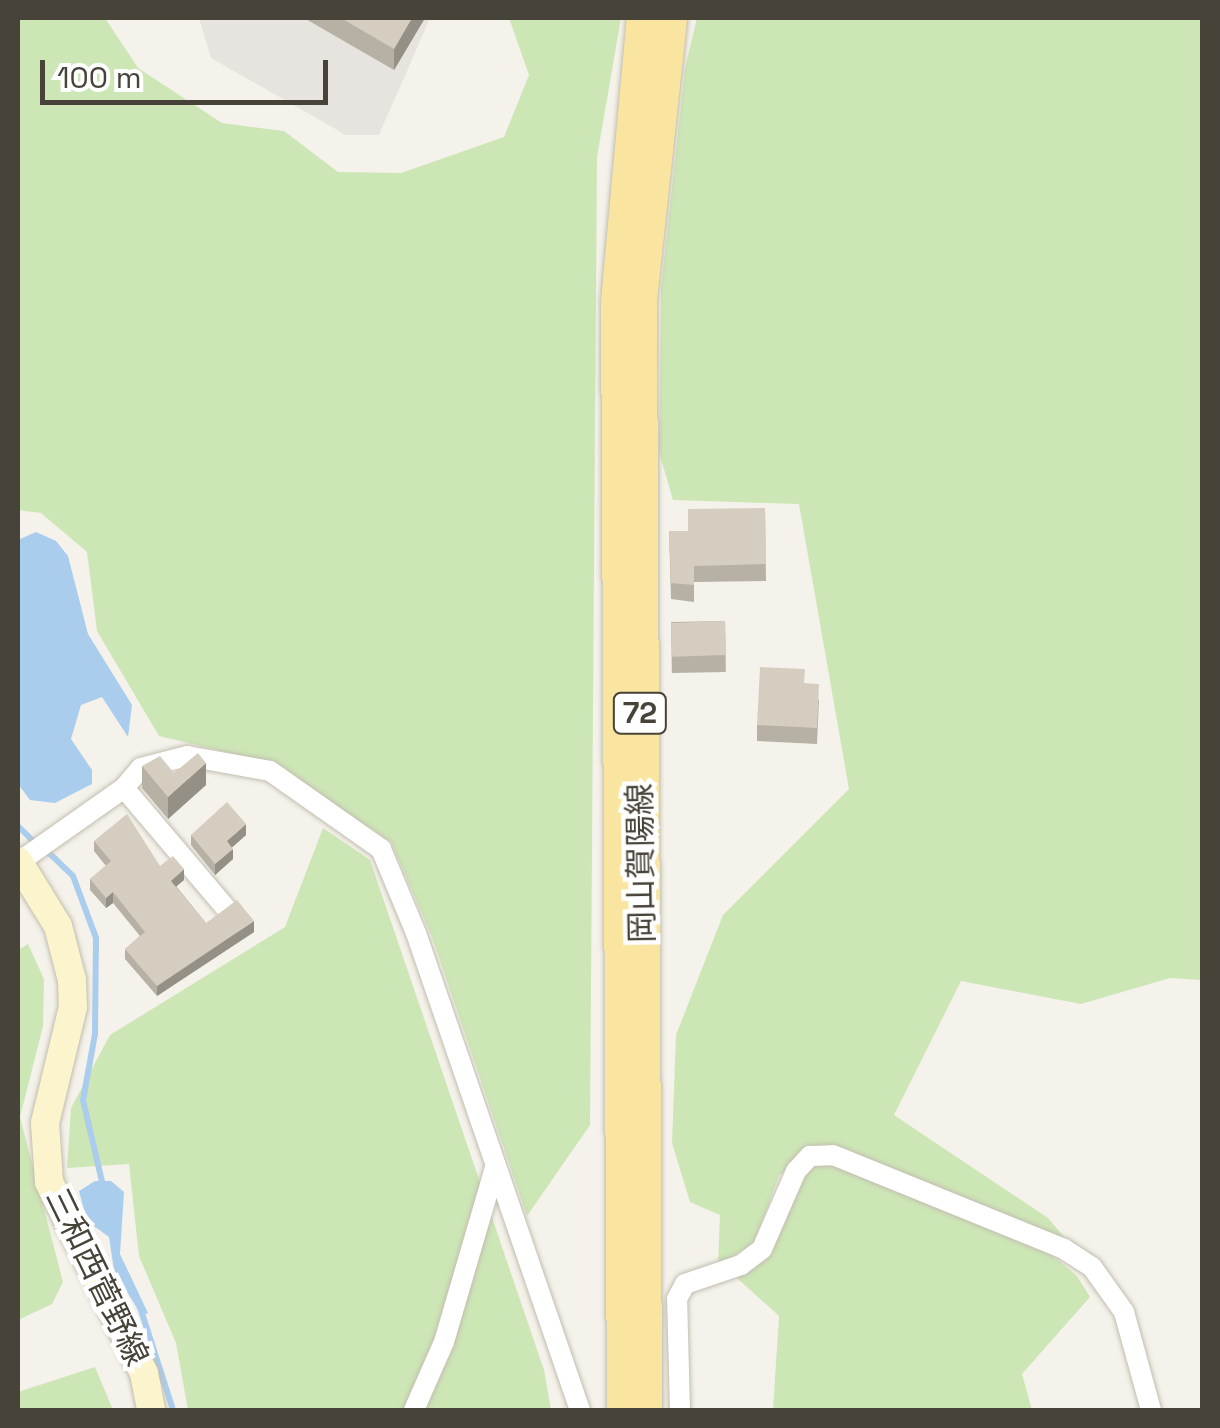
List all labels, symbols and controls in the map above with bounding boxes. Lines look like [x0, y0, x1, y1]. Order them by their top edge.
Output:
scale bar [45, 40, 332, 102]
text: 100 m [57, 58, 142, 97]
road number: 72 [612, 688, 668, 738]
street label: 岡山賀陽線 [620, 783, 662, 943]
street label: 三和西菅野線 [38, 1182, 156, 1372]

